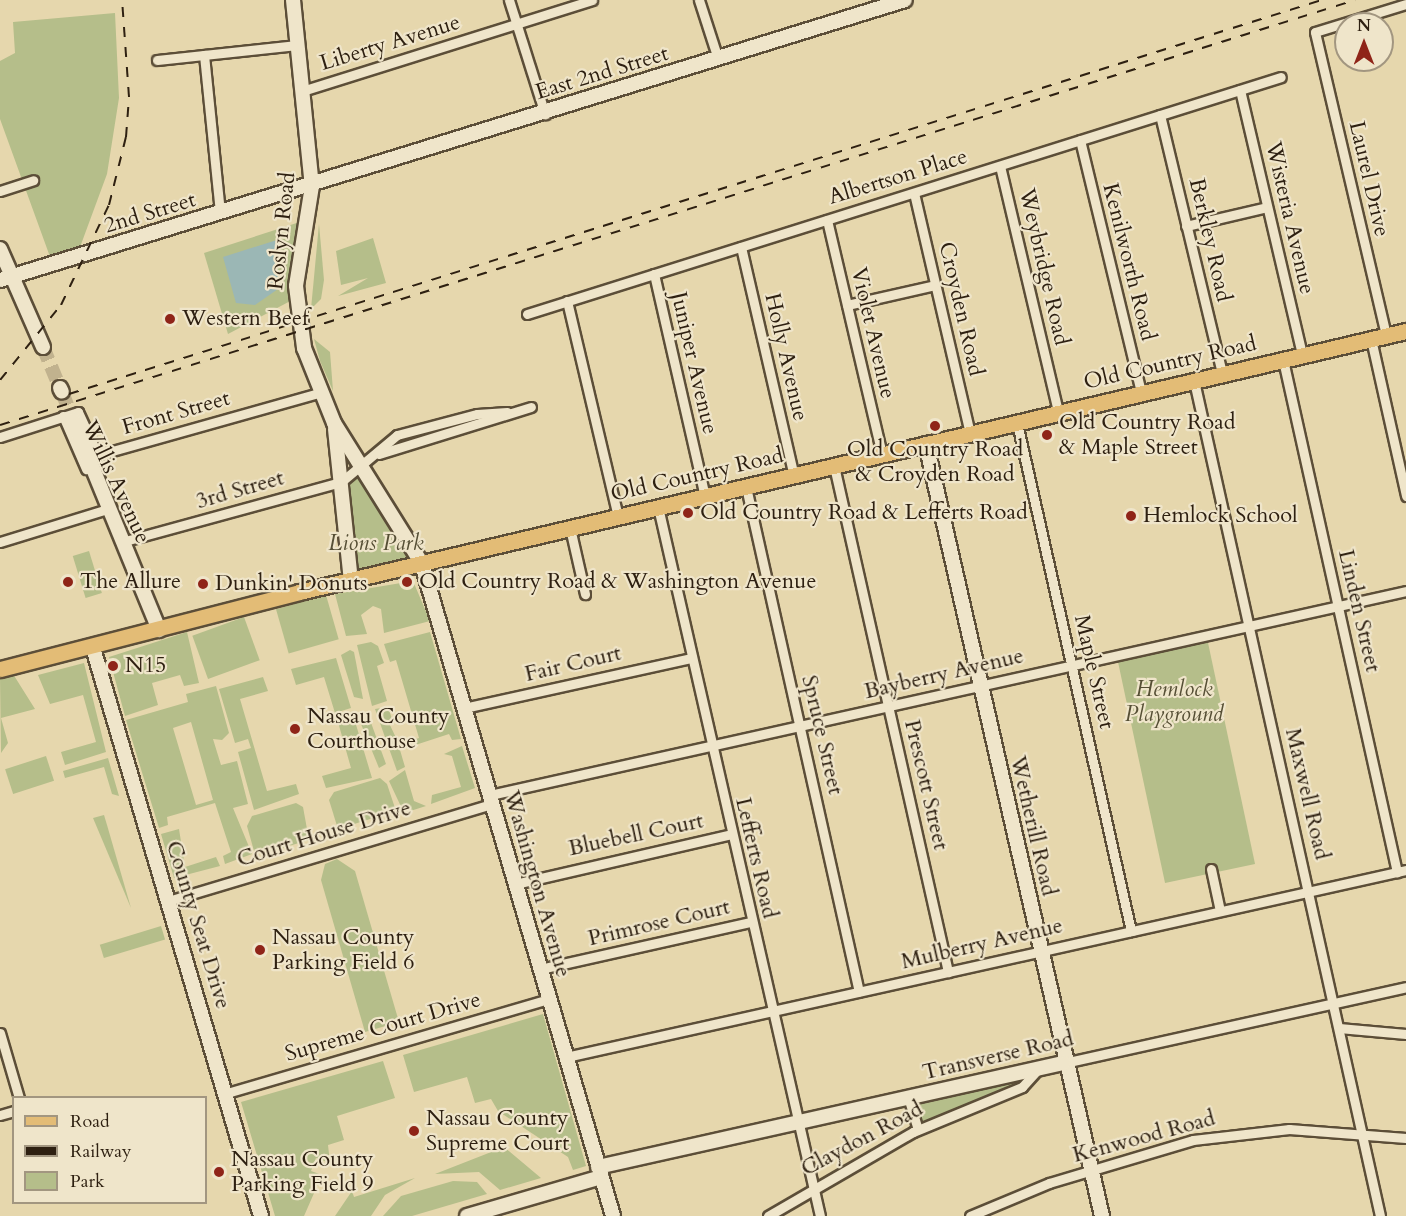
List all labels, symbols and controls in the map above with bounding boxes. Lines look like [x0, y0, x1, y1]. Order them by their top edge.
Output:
street label: Liberty Avenue [317, 9, 463, 77]
north arrow [1334, 12, 1394, 72]
text: N [1357, 15, 1371, 37]
street label: East 2nd Street [532, 40, 672, 106]
street label: Laurel Drive [1343, 119, 1395, 239]
street label: Wisteria Avenue [1260, 139, 1320, 297]
street label: Albertson Place [825, 143, 971, 211]
street label: Roslyn Road [263, 171, 301, 291]
street label: Berkley Road [1183, 176, 1237, 304]
street label: Kenilworth Road [1097, 180, 1161, 344]
street label: Weybridge Road [1013, 186, 1075, 348]
street label: 2nd Street [101, 187, 199, 239]
street label: Croyden Road [933, 239, 989, 379]
street label: Violet Avenue [845, 265, 901, 401]
street label: Juniper Avenue [665, 289, 723, 437]
street label: Holly Avenue [758, 291, 814, 423]
place label: Western Beef [182, 306, 309, 332]
marker: Western Beef [163, 312, 177, 326]
street label: Old Country Road [1081, 330, 1259, 396]
street label: Front Street [119, 385, 233, 441]
place label: Old Country Road & Maple Street [1059, 409, 1235, 460]
street label: Willis Avenue [76, 416, 156, 548]
marker: Old Country Road & Croyden Road [928, 419, 942, 433]
marker: Old Country Road & Maple Street [1040, 428, 1054, 442]
place label: Old Country Road & Croyden Road [847, 436, 1023, 488]
street label: Old Country Road [608, 442, 786, 508]
street label: 3rd Street [193, 465, 287, 515]
place label: Old Country Road & Lefferts Road [700, 500, 1028, 526]
place label: Hemlock School [1143, 503, 1298, 529]
marker: Old Country Road & Lefferts Road [681, 506, 695, 520]
marker: Hemlock School [1124, 509, 1138, 523]
park label: Lions Park [328, 531, 424, 557]
street label: Linden Street [1332, 547, 1386, 675]
place label: The Allure [80, 569, 181, 595]
place label: Old Country Road & Washington Avenue [419, 569, 816, 595]
place label: Dunkin' Donuts [215, 571, 367, 597]
marker: The Allure [61, 575, 75, 589]
marker: Old Country Road & Washington Avenue [400, 575, 414, 589]
marker: Dunkin' Donuts [196, 577, 210, 591]
street label: Maple Street [1068, 612, 1120, 732]
street label: Fair Court [522, 640, 624, 688]
street label: Bayberry Avenue [862, 643, 1026, 705]
place label: N15 [125, 653, 166, 679]
marker: N15 [106, 659, 120, 673]
street label: Spruce Street [795, 673, 849, 797]
park label: Hemlock Playground [1125, 676, 1223, 728]
place label: Nassau County Courthouse [307, 703, 449, 754]
street label: Prescott Street [898, 717, 954, 853]
marker: Nassau County Courthouse [288, 722, 302, 736]
street label: Maxwell Road [1279, 726, 1335, 862]
street label: Wetherill Road [1004, 753, 1062, 899]
street label: Washington Avenue [498, 788, 576, 980]
street label: Court House Drive [234, 795, 414, 873]
street label: Lefferts Road [729, 795, 783, 921]
street label: Bluebell Court [566, 808, 706, 862]
street label: County Seat Drive [160, 838, 236, 1012]
street label: Primrose Court [586, 894, 732, 952]
street label: Mulberry Avenue [899, 913, 1065, 975]
place label: Nassau County Parking Field 6 [272, 924, 414, 975]
marker: Nassau County Parking Field 6 [253, 943, 267, 957]
street label: Supreme Court Drive [282, 986, 484, 1068]
street label: Transverse Road [920, 1026, 1076, 1086]
legend [12, 1096, 207, 1204]
street label: Claydon Road [797, 1096, 927, 1182]
place label: Nassau County Supreme Court [426, 1105, 569, 1156]
street label: Kenwood Road [1070, 1105, 1218, 1169]
text: Road [70, 1109, 110, 1134]
marker: Nassau County Supreme Court [407, 1124, 421, 1138]
text: Railway [70, 1139, 132, 1164]
place label: Nassau County Parking Field 9 [231, 1146, 373, 1198]
marker: Nassau County Parking Field 9 [212, 1165, 226, 1179]
text: Park [70, 1169, 105, 1194]

